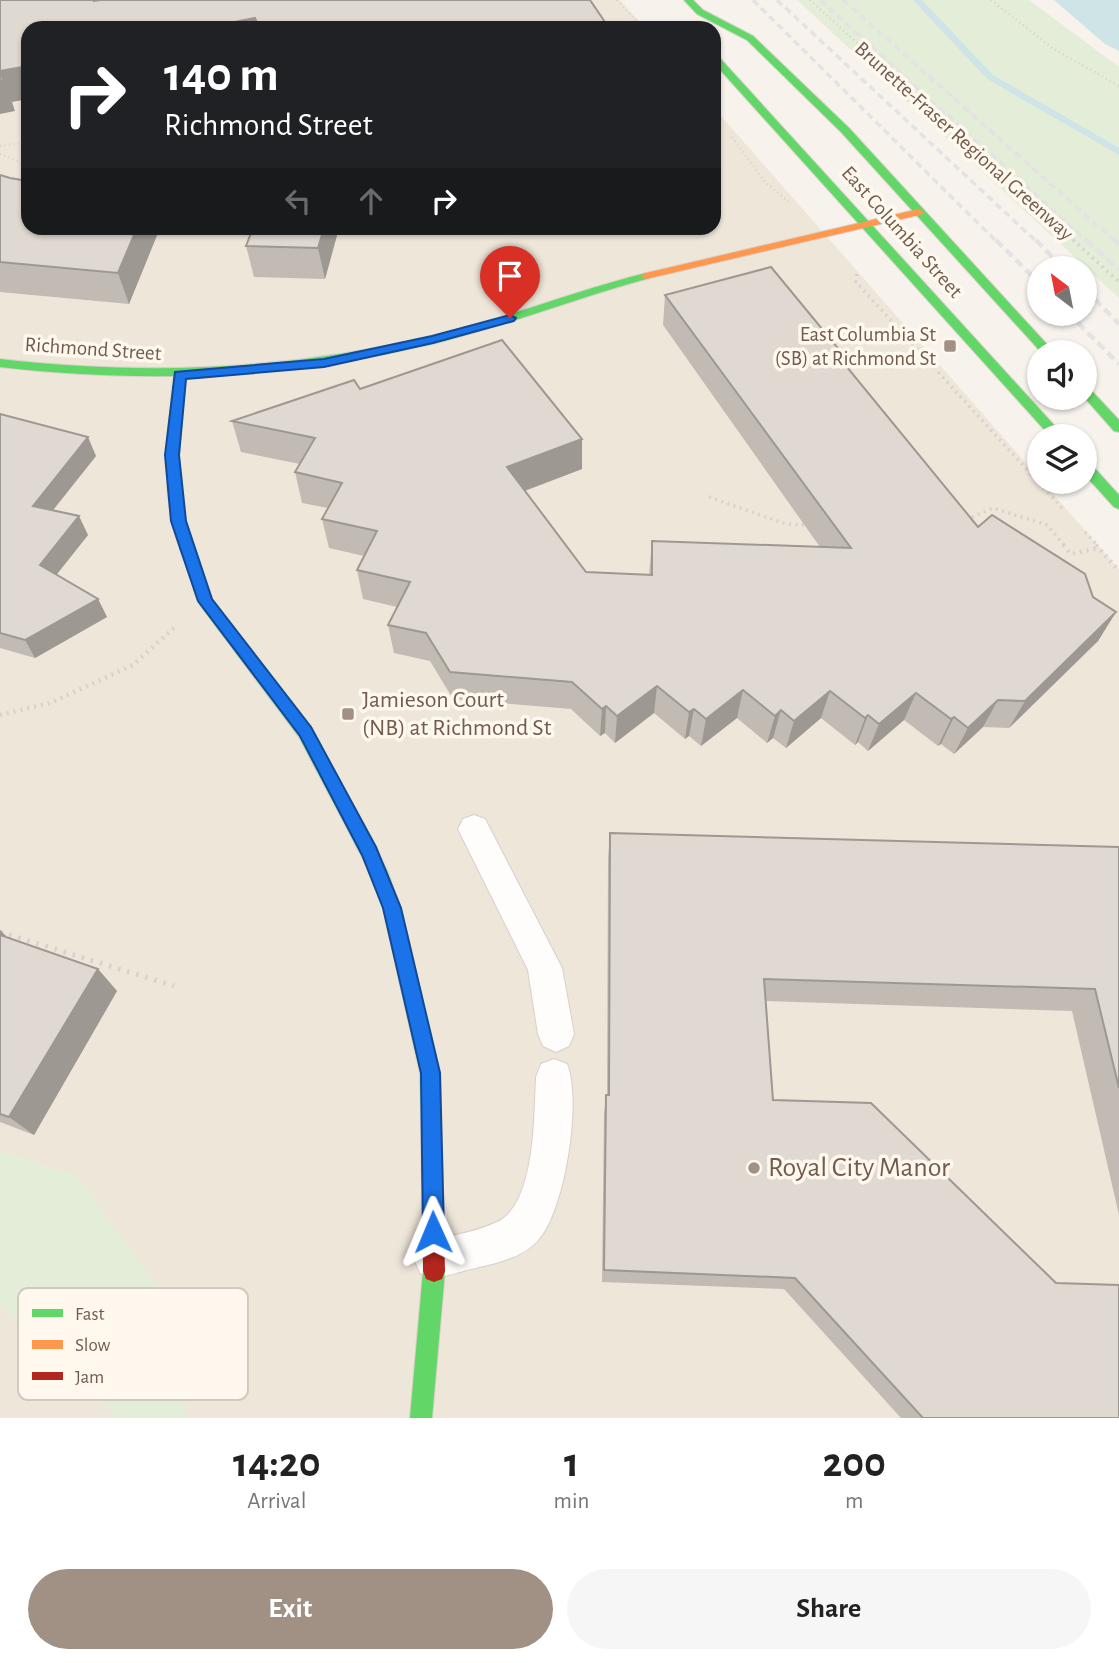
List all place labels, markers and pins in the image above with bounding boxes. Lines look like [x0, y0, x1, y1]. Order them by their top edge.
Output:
pin [480, 246, 540, 318]
place label: East Columbia St (SB) at Richmond St [775, 324, 936, 369]
marker: East Columbia St (SB) at Richmond St [942, 338, 958, 354]
place label: Jamieson Court (NB) at Richmond St [362, 688, 552, 740]
marker: Jamieson Court (NB) at Richmond St [340, 706, 356, 722]
place label: Royal City Manor [768, 1154, 950, 1182]
marker: Royal City Manor [746, 1160, 762, 1176]

